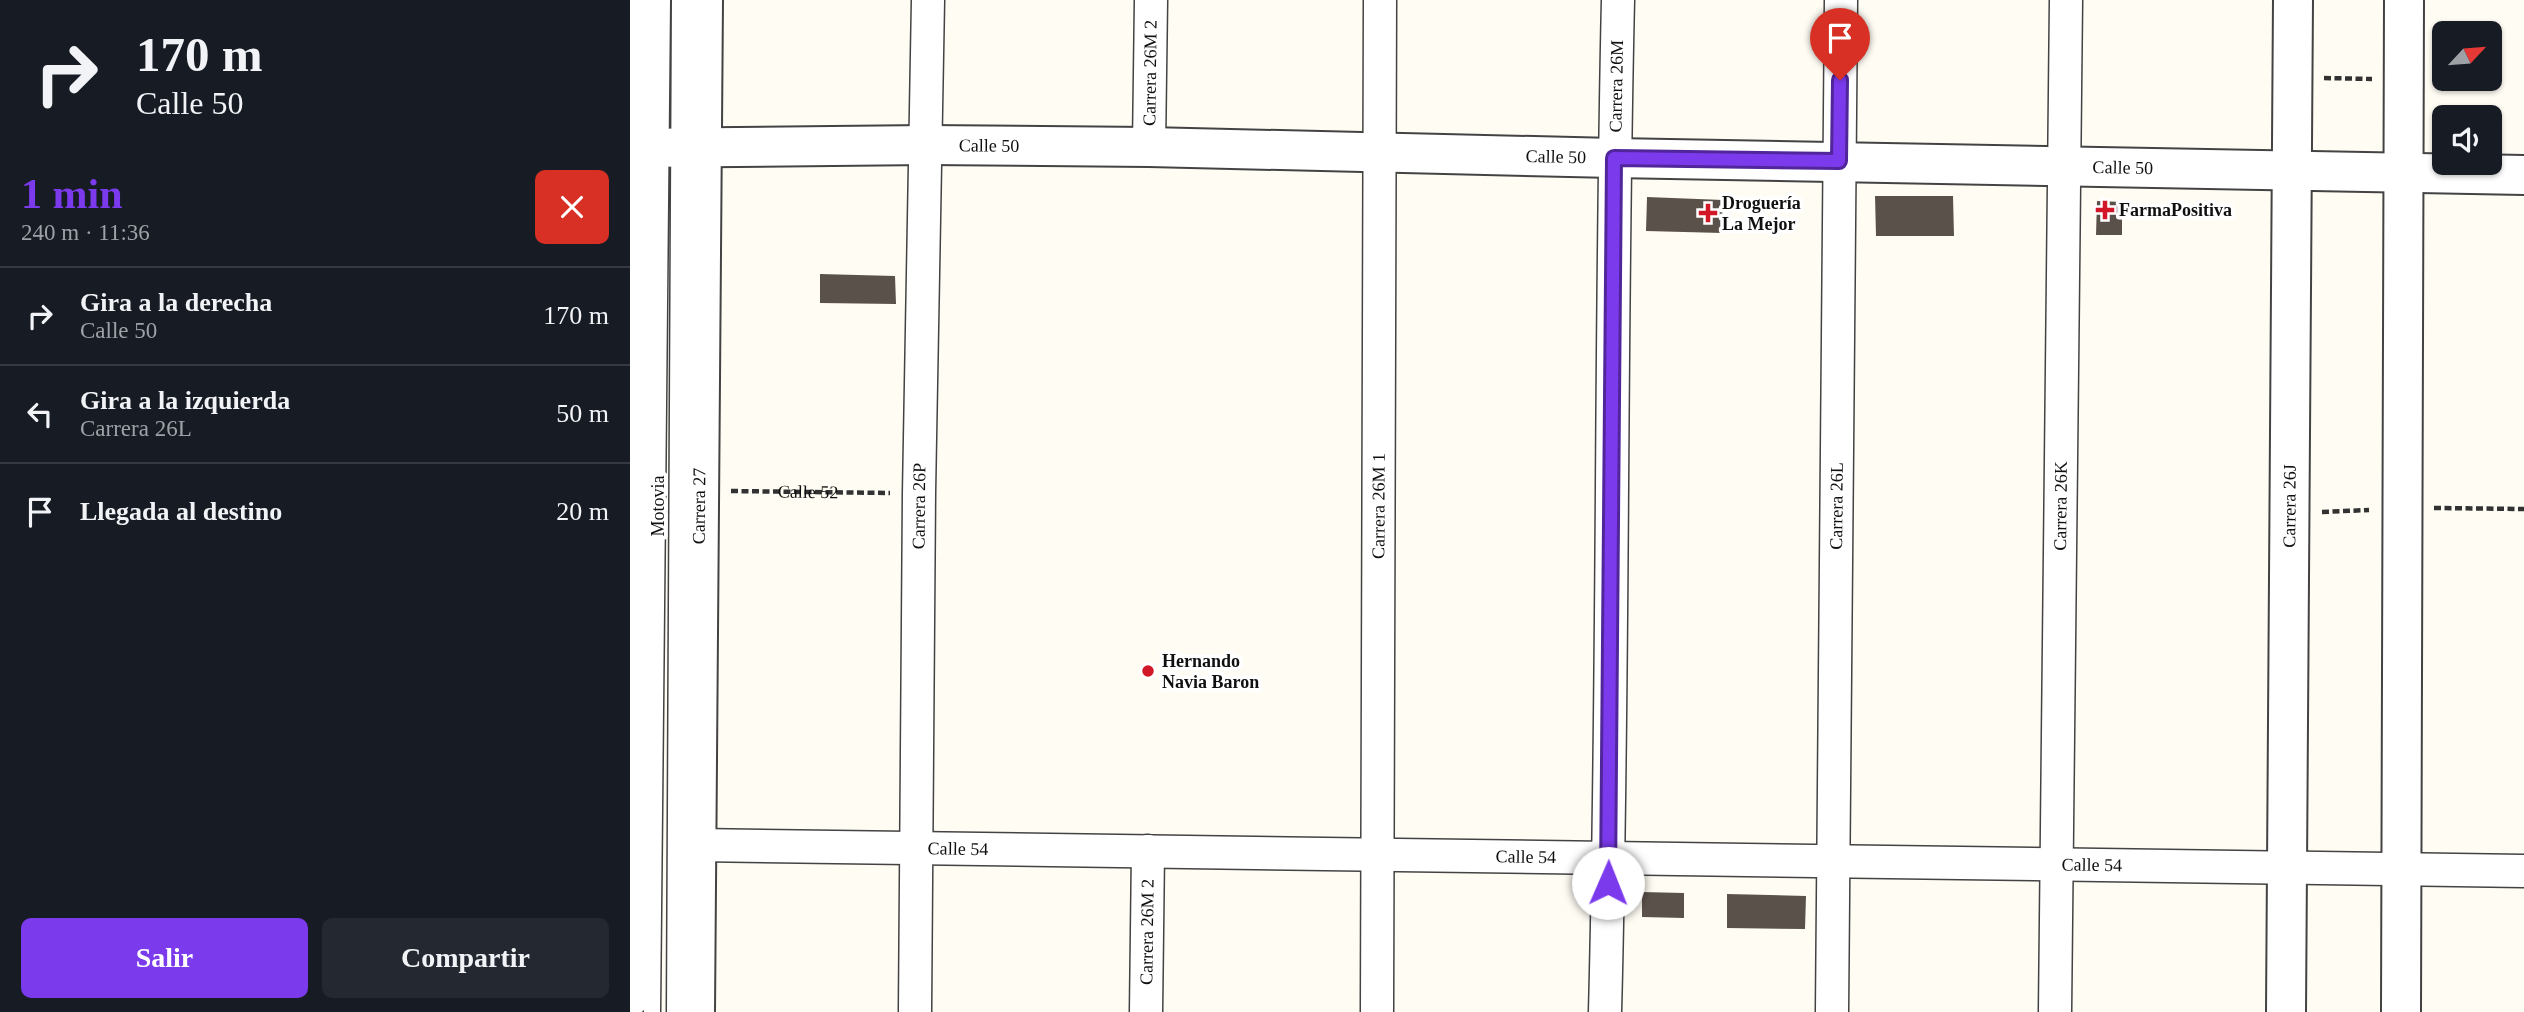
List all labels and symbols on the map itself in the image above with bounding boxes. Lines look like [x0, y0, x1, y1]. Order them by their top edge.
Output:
pin [1810, 8, 1870, 80]
street label: Carrera 26M 2 [1139, 20, 1161, 126]
north arrow [2432, 21, 2502, 91]
street label: Carrera 26M [1605, 40, 1627, 132]
street label: Calle 50 [959, 135, 1019, 156]
street label: Calle 50 [1525, 146, 1586, 167]
street label: Calle 50 [2092, 157, 2153, 178]
place label: Droguería La Mejor [1722, 193, 1801, 234]
place label: FarmaPositiva [2119, 200, 2232, 220]
marker: FarmaPositiva [2097, 202, 2113, 218]
marker: Droguería La Mejor [1700, 205, 1716, 221]
street label: Carrera 26M 1 [1368, 453, 1389, 559]
street label: Carrera 26K [2050, 461, 2071, 551]
street label: Carrera 26L [1826, 462, 1847, 550]
street label: Carrera 26P [909, 463, 930, 549]
street label: Carrera 26J [2279, 464, 2300, 548]
street label: Carrera 27 [689, 468, 709, 544]
street label: Motovia [648, 475, 668, 537]
street label: Calle 52 [778, 482, 838, 502]
place label: Hernando Navia Baron [1162, 651, 1259, 692]
marker: Hernando Navia Baron [1140, 663, 1156, 679]
street label: Calle 54 [928, 838, 988, 859]
street label: Calle 54 [1496, 846, 1556, 867]
position arrow [1571, 846, 1645, 920]
street label: Calle 54 [2061, 854, 2122, 875]
street label: Carrera 26M 2 [1136, 879, 1158, 985]

